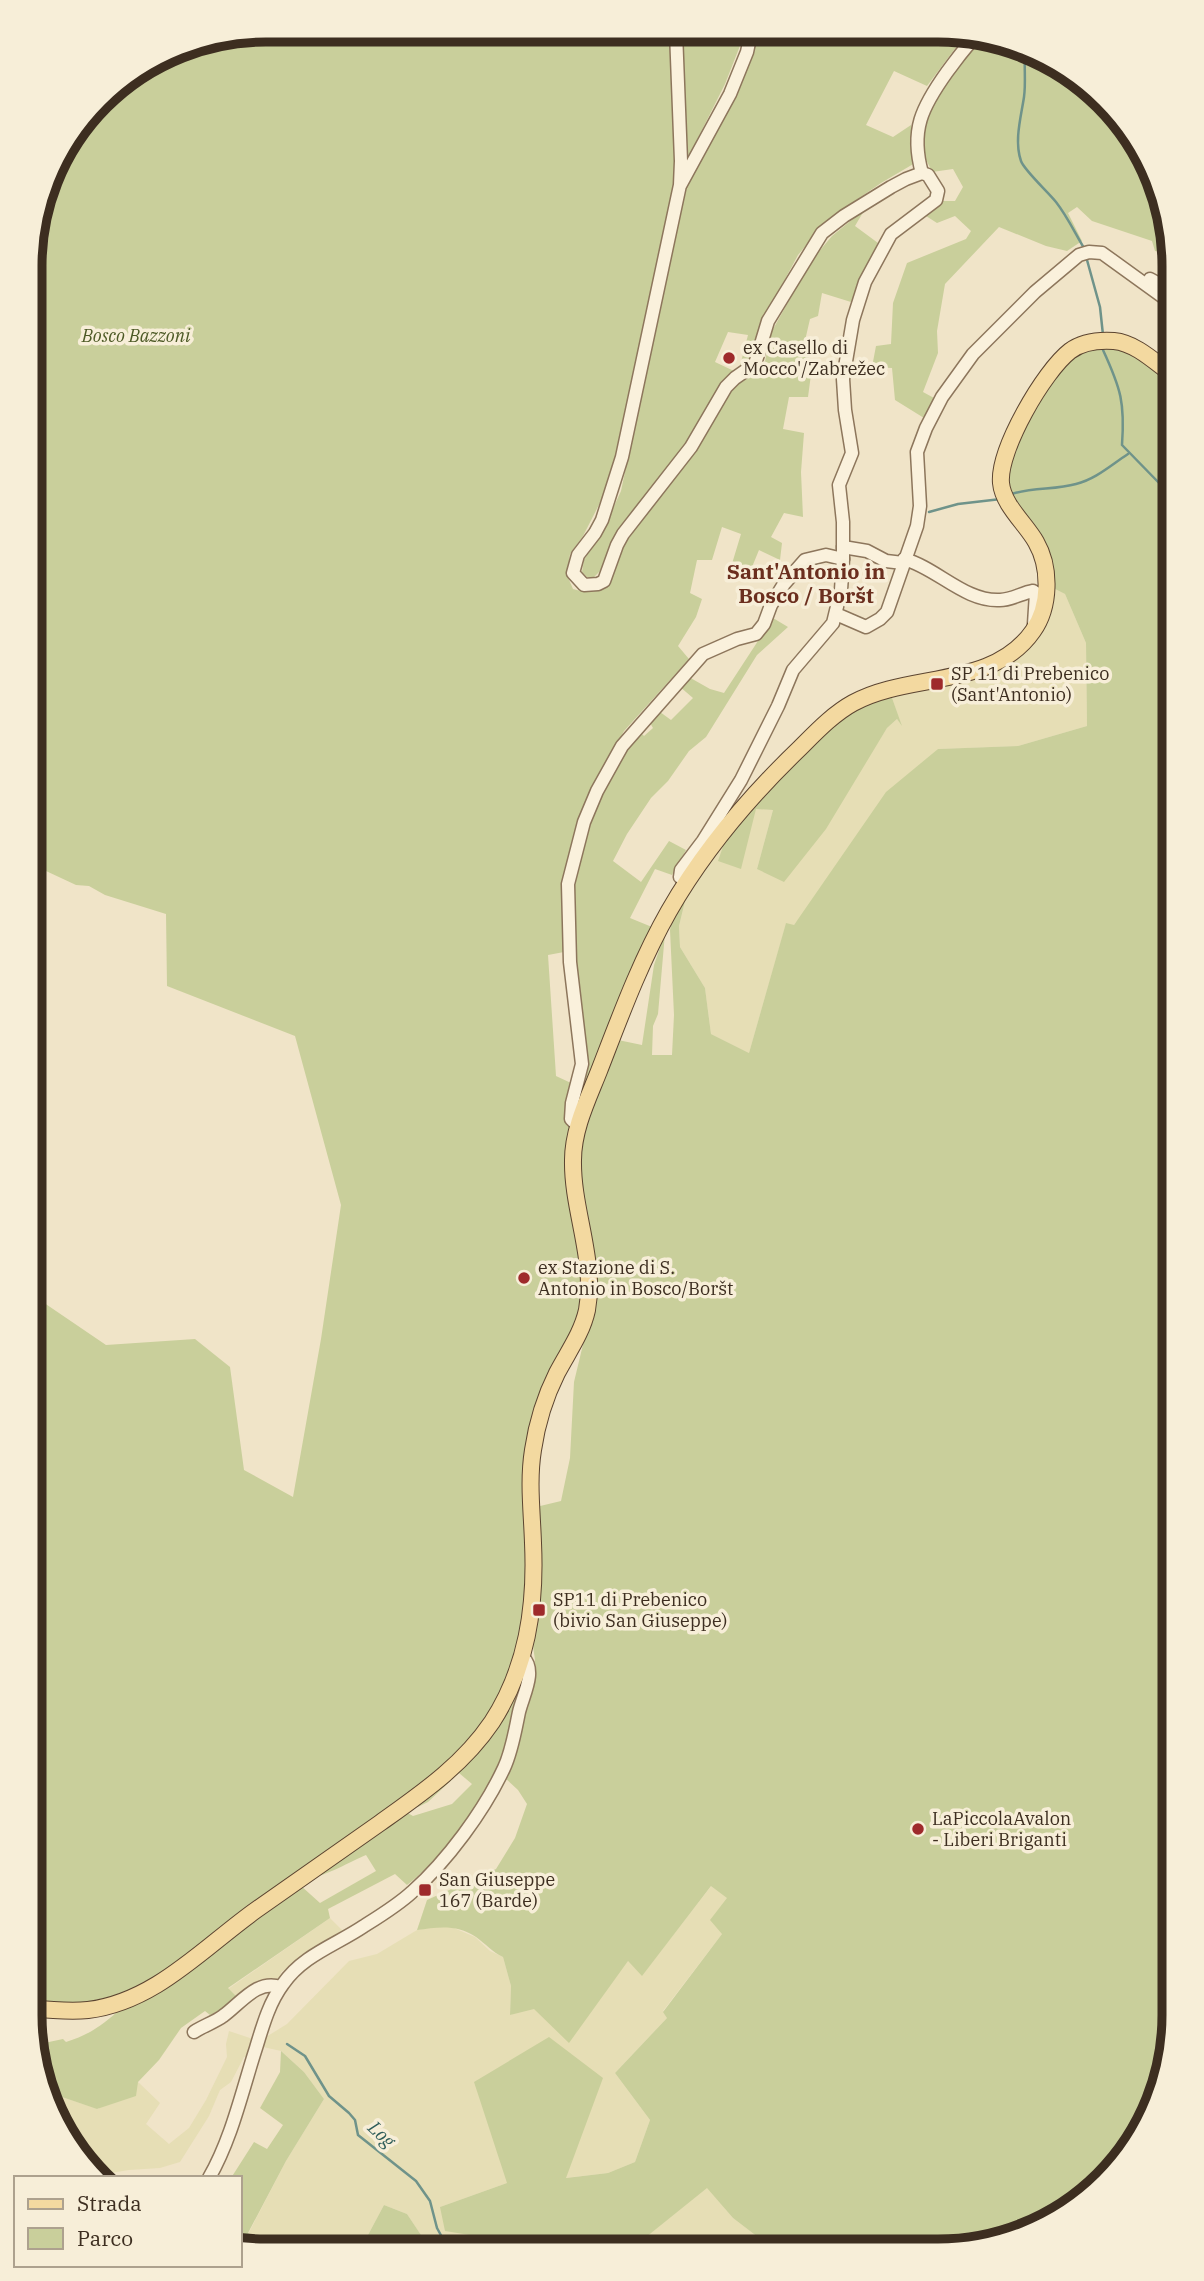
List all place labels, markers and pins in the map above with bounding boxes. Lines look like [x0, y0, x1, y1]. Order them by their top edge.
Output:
place label: ex Casello di Mocco'/Zabrežec [743, 336, 885, 380]
marker: ex Casello di Mocco'/Zabrežec [721, 350, 737, 366]
place label: SP 11 di Prebenico (Sant'Antonio) [951, 662, 1109, 706]
marker: SP 11 di Prebenico (Sant'Antonio) [929, 676, 945, 692]
place label: ex Stazione di S. Antonio in Bosco/Boršt [538, 1256, 733, 1300]
marker: ex Stazione di S. Antonio in Bosco/Boršt [516, 1270, 532, 1286]
place label: SP11 di Prebenico (bivio San Giuseppe) [553, 1588, 727, 1632]
marker: SP11 di Prebenico (bivio San Giuseppe) [531, 1602, 547, 1618]
place label: LaPiccolaAvalon - Liberi Briganti [932, 1807, 1071, 1851]
marker: LaPiccolaAvalon - Liberi Briganti [910, 1821, 926, 1837]
place label: San Giuseppe 167 (Barde) [439, 1868, 555, 1912]
marker: San Giuseppe 167 (Barde) [417, 1882, 433, 1898]

